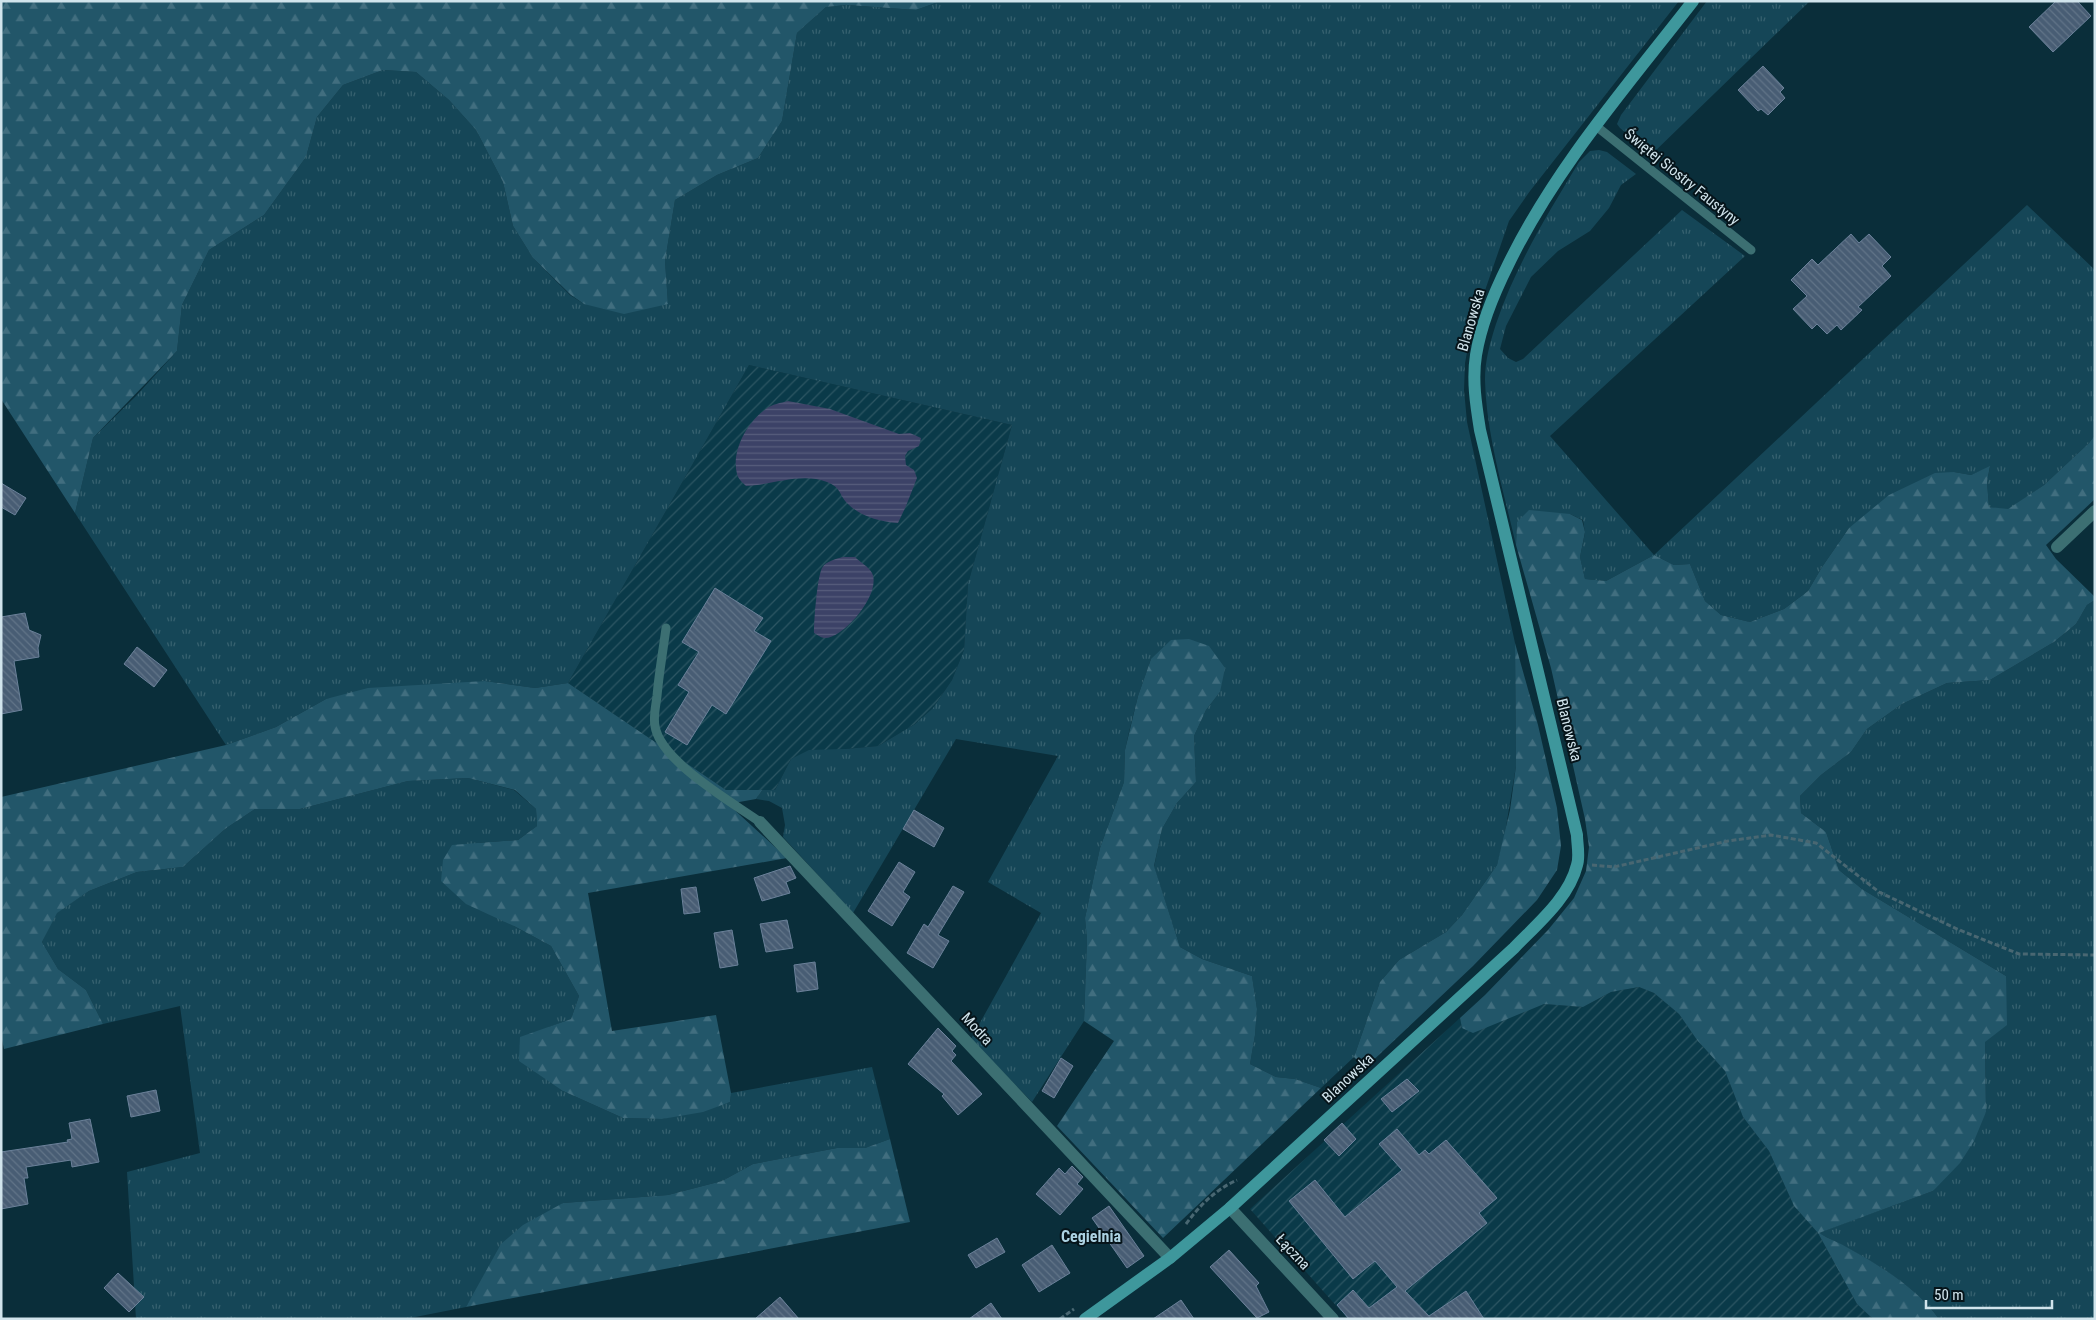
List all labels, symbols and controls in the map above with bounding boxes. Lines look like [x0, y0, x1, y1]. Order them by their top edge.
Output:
street label: Świętej Siostry Faustyny [1621, 125, 1743, 229]
street label: Blanowska [1454, 287, 1488, 353]
street label: Blanowska [1553, 697, 1585, 763]
street label: Modra [958, 1009, 996, 1049]
street label: Blanowska [1318, 1050, 1378, 1106]
district label: Cegielnia [1061, 1227, 1121, 1246]
street label: Łączna [1272, 1230, 1314, 1274]
scale bar [1926, 1278, 2052, 1310]
text: 50 m [1934, 1286, 1964, 1304]

